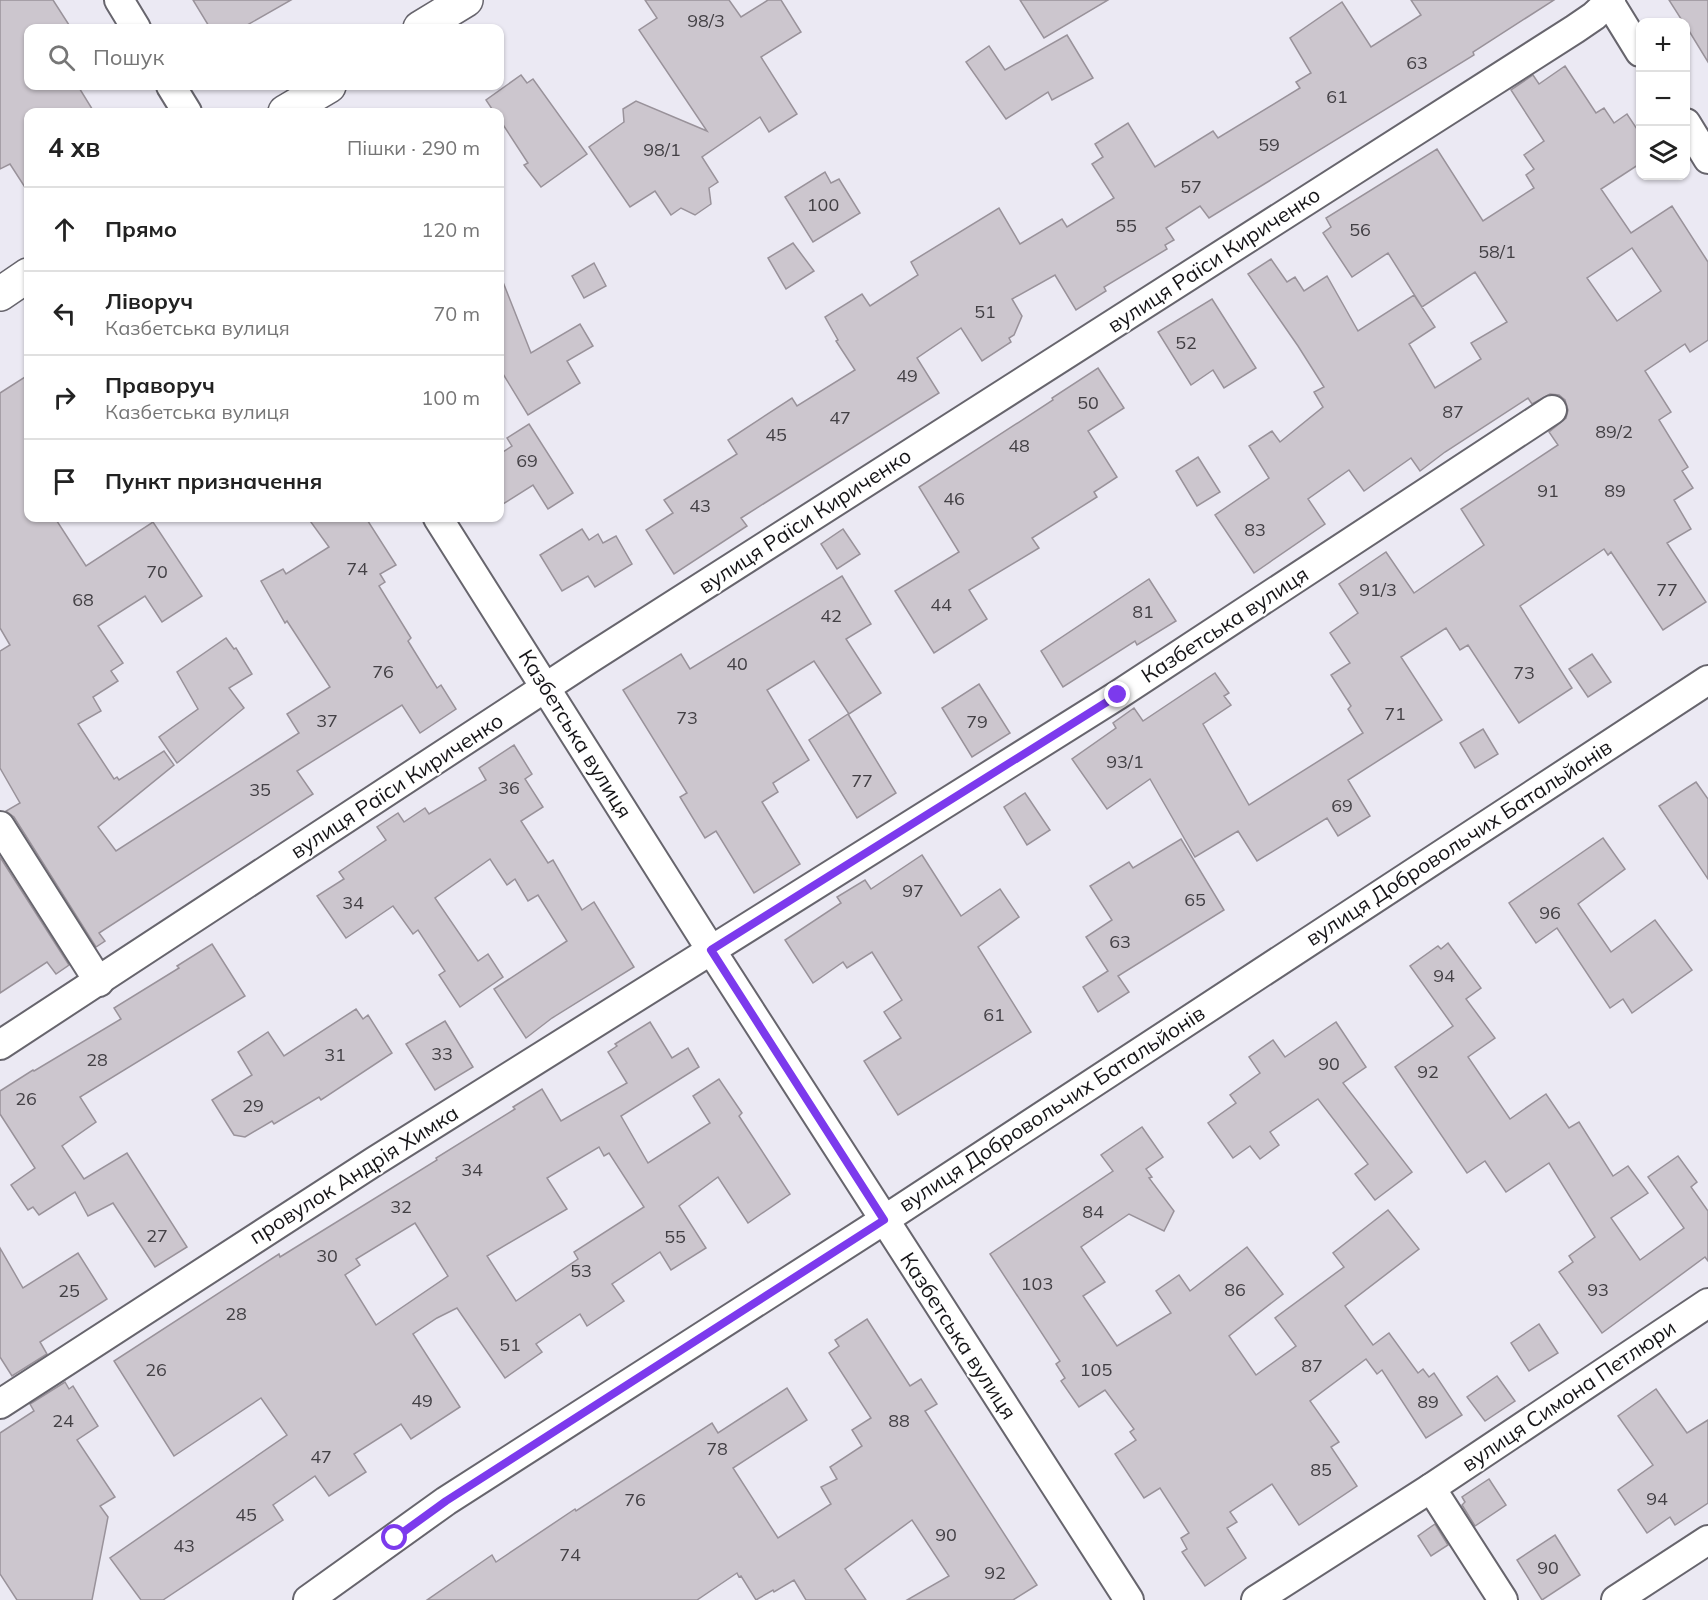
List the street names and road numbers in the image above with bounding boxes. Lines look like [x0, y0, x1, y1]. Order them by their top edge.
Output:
street label: вулиця Раїси Кириченко [1102, 181, 1325, 338]
street label: вулиця Раїси Кириченко [693, 442, 916, 599]
street label: Казбетська вулиця [1136, 560, 1313, 688]
street label: Казбетська вулиця [513, 644, 638, 823]
street label: вулиця Раїси Кириченко [285, 707, 508, 864]
street label: вулиця Добровольчих Батальйонів [1301, 733, 1616, 951]
street label: вулиця Добровольчих Батальйонів [894, 999, 1209, 1217]
street label: провулок Андрія Химка [244, 1099, 463, 1249]
street label: Казбетська вулиця [895, 1247, 1023, 1424]
street label: вулиця Симона Петлюри [1456, 1314, 1680, 1477]

